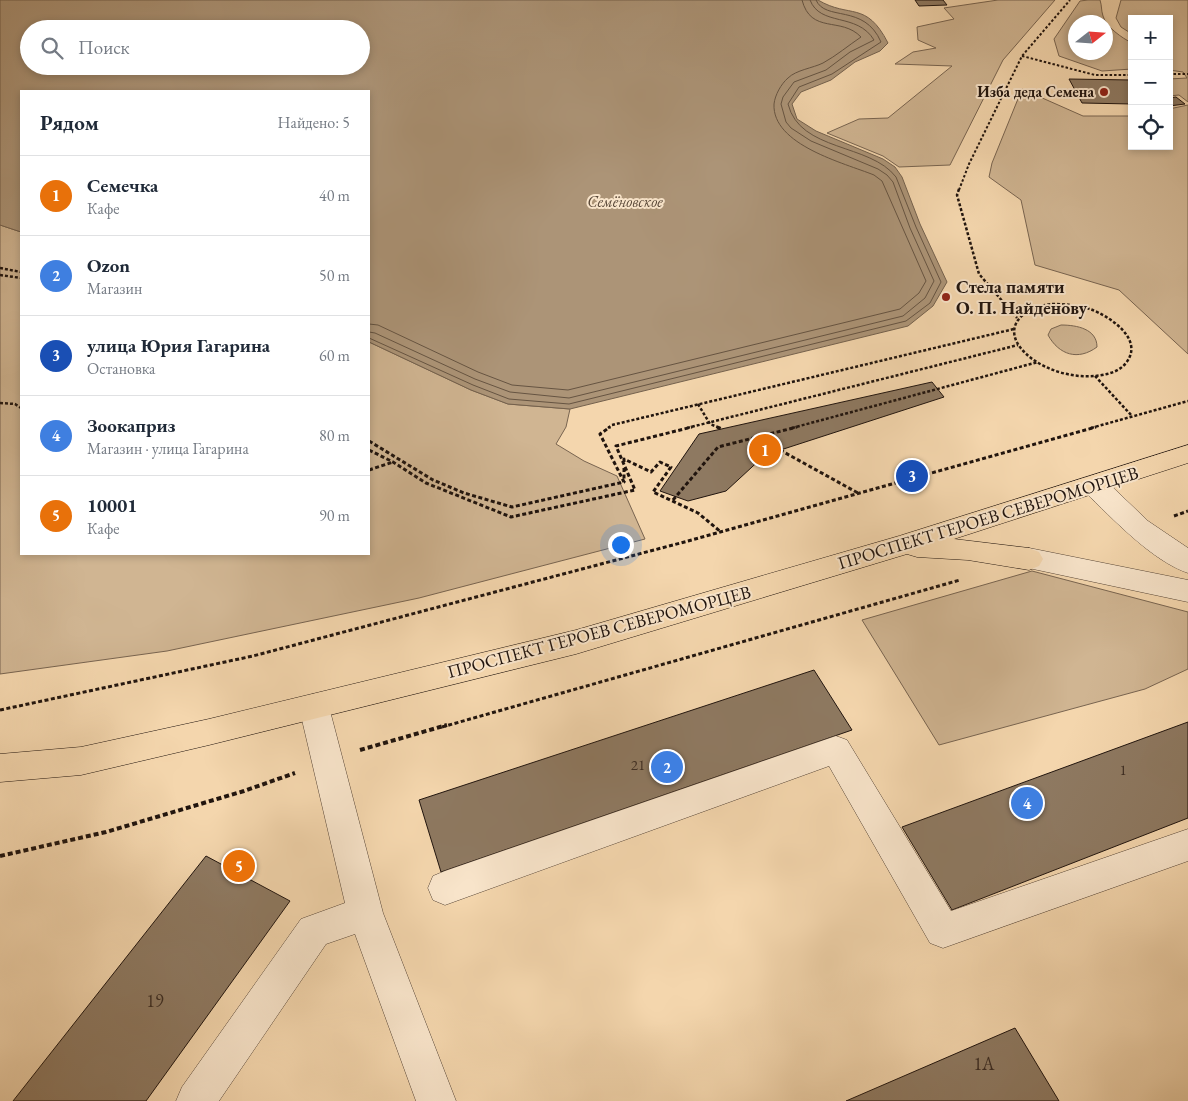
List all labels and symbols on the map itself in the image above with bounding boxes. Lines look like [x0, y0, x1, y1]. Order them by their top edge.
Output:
north arrow [1068, 15, 1113, 60]
place label: Изба деда Семена [977, 82, 1094, 101]
marker: Изба деда Семена [1098, 86, 1110, 98]
water label: Семёновское [587, 191, 663, 212]
place label: Стела памяти О. П. Найденову [956, 275, 1088, 319]
marker: Стела памяти О. П. Найденову [940, 291, 952, 303]
pin: 1 [749, 431, 781, 469]
pin: 3 [896, 457, 928, 495]
street label: ПРОСПЕКТ ГЕРОЕВ СЕВЕРОМОРЦЕВ [835, 461, 1141, 574]
your location [608, 532, 634, 558]
street label: ПРОСПЕКТ ГЕРОЕВ СЕВЕРОМОРЦЕВ [445, 580, 753, 683]
pin: 2 [651, 748, 683, 786]
house number: 21 [631, 755, 645, 774]
house number: 1 [1119, 760, 1127, 779]
pin: 4 [1011, 784, 1043, 822]
pin: 5 [223, 847, 255, 885]
house number: 19 [146, 989, 164, 1012]
house number: 1А [973, 1052, 995, 1075]

